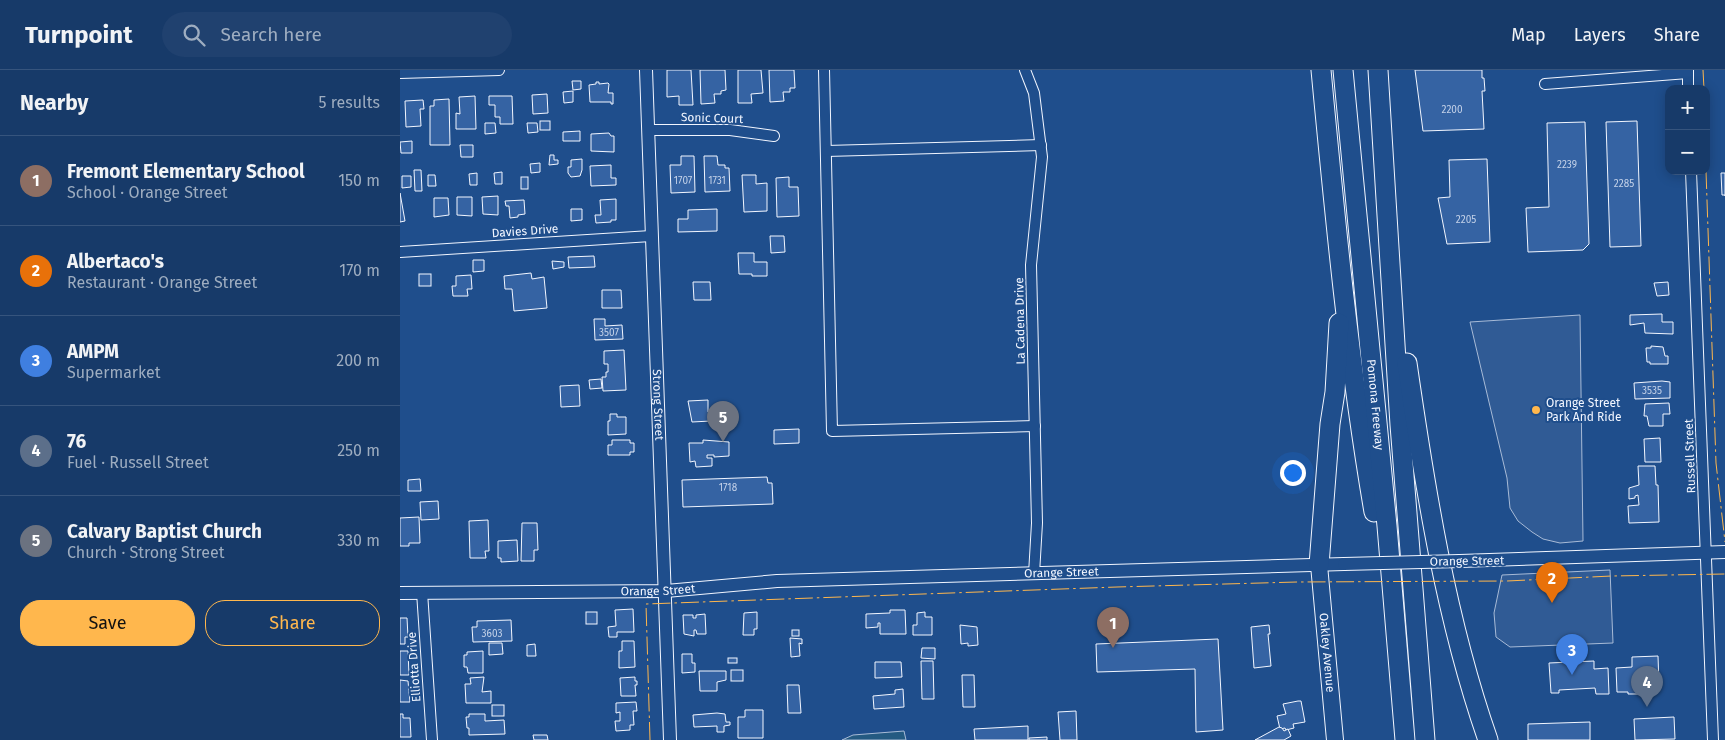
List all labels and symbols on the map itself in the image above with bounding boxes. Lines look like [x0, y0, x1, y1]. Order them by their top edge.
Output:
house number: 2200 [1441, 104, 1463, 116]
street label: Sonic Court [681, 110, 744, 126]
house number: 2239 [1557, 159, 1577, 171]
house number: 1707 [674, 175, 693, 187]
house number: 1731 [708, 175, 726, 187]
house number: 2285 [1614, 178, 1634, 190]
house number: 2205 [1456, 214, 1476, 226]
street label: Davies Drive [491, 222, 559, 240]
street label: La Cadena Drive [1012, 277, 1028, 365]
house number: 3507 [599, 327, 619, 339]
street label: Pomona Freeway [1364, 358, 1387, 451]
street label: Strong Street [650, 369, 666, 441]
house number: 3535 [1642, 385, 1662, 397]
place label: Orange Street Park And Ride [1546, 396, 1621, 424]
pin: 5 [707, 401, 739, 442]
marker: Orange Street Park And Ride [1530, 404, 1542, 416]
street label: Russell Street [1682, 418, 1698, 494]
your location [1280, 460, 1306, 486]
house number: 1718 [719, 482, 738, 494]
street label: Orange Street [1430, 553, 1505, 569]
pin: 2 [1536, 562, 1568, 603]
street label: Orange Street [1024, 564, 1100, 581]
street label: Orange Street [621, 581, 696, 598]
pin: 1 [1097, 607, 1129, 648]
street label: Oakley Avenue [1316, 612, 1338, 693]
house number: 3603 [482, 628, 502, 640]
street label: Elliotta Drive [405, 631, 423, 703]
pin: 3 [1556, 634, 1588, 675]
pin: 4 [1631, 666, 1663, 707]

